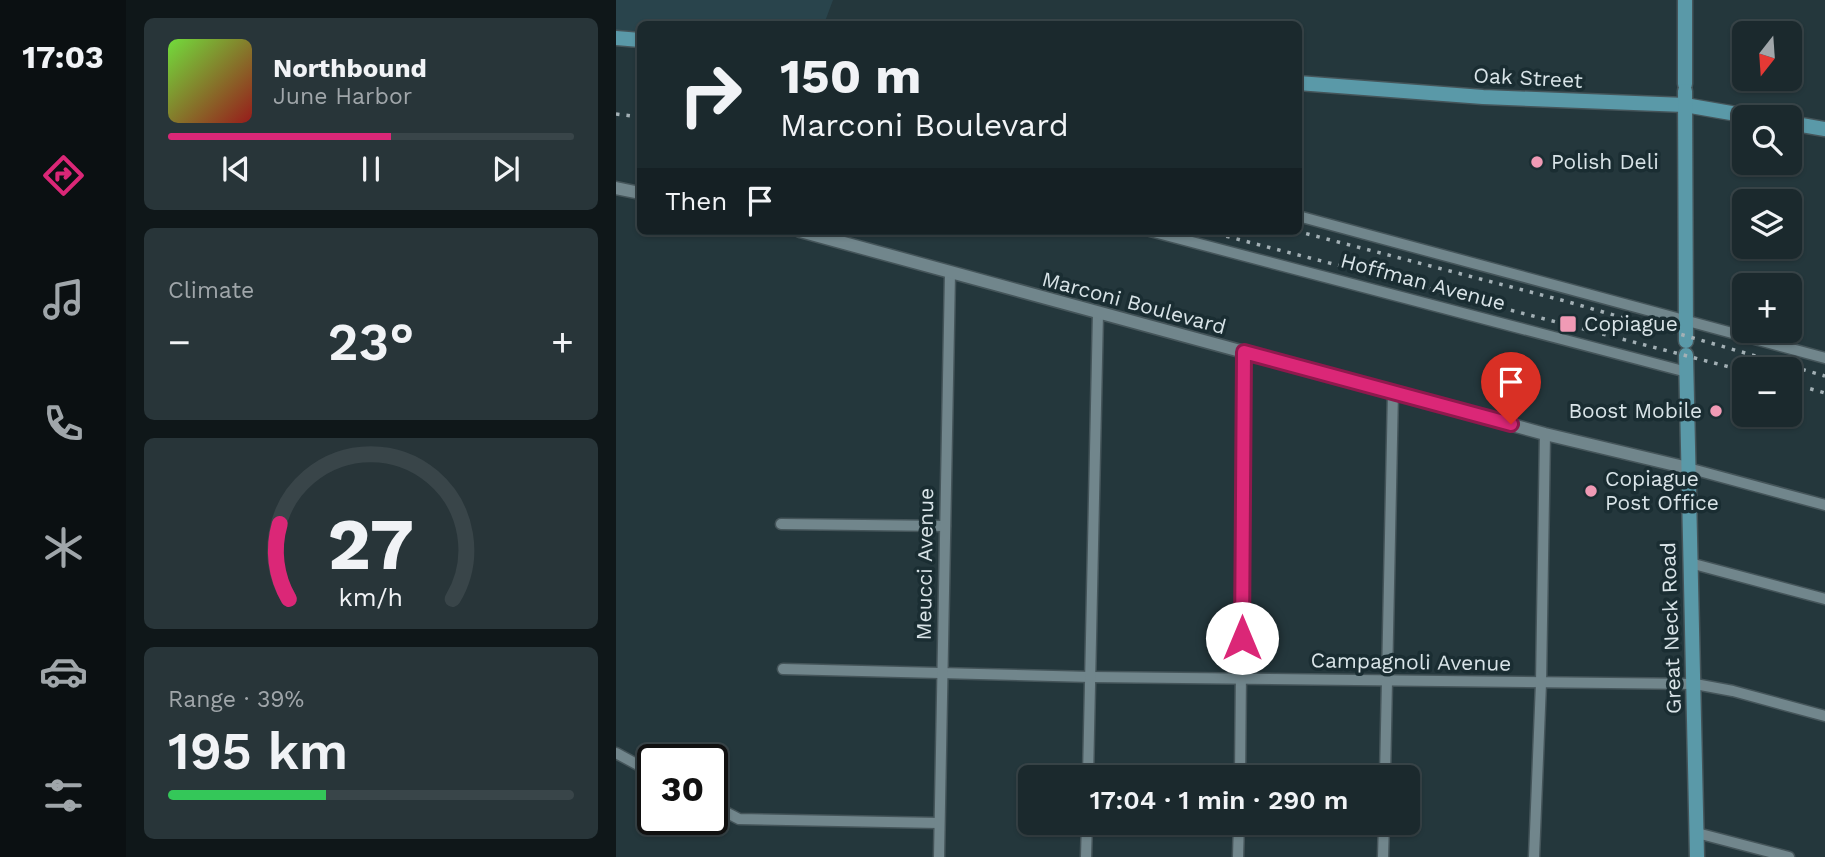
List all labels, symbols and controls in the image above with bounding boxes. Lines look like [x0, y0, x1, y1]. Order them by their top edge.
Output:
north arrow [1732, 21, 1802, 91]
map controls [1732, 21, 1802, 427]
text: 17:03 [22, 38, 104, 76]
text: 150 m [780, 47, 921, 105]
icon: right [665, 49, 756, 140]
text: Northbound [273, 53, 427, 83]
street label: Oak Street [1473, 62, 1584, 93]
text: June Harbor [273, 83, 412, 110]
button: search [1732, 105, 1802, 175]
text: Marconi Boulevard [780, 106, 1069, 144]
place label: Polish Deli [1551, 149, 1659, 174]
icon: previous [217, 150, 255, 188]
icon: pause [352, 150, 390, 188]
icon: next [487, 150, 525, 188]
icon: directions [39, 151, 88, 200]
marker: Polish Deli [1529, 154, 1545, 170]
icon: arrive [741, 182, 779, 220]
text: Then [665, 186, 727, 216]
button: layers [1732, 189, 1802, 259]
street label: Hoffman Avenue [1338, 247, 1508, 316]
street label: Marconi Boulevard [1039, 266, 1229, 339]
button: + [1732, 273, 1802, 343]
icon: music [39, 275, 88, 324]
text: Climate [168, 277, 254, 304]
place label: Copiague [1584, 311, 1678, 336]
text: 23° [328, 312, 414, 373]
marker: Copiague [1558, 314, 1578, 334]
text: − [168, 320, 191, 364]
text: + [551, 320, 574, 364]
pin [1481, 352, 1541, 424]
button: − [1732, 357, 1802, 427]
icon: arrive [1492, 363, 1530, 401]
place label: Boost Mobile [1568, 398, 1702, 423]
icon: phone [39, 399, 88, 448]
marker: Boost Mobile [1708, 403, 1724, 419]
place label: Copiague Post Office [1605, 466, 1719, 515]
marker: Copiague Post Office [1583, 483, 1599, 499]
street label: Meucci Avenue [911, 488, 938, 640]
text: 27 [328, 502, 414, 588]
icon: climate [39, 523, 88, 572]
street label: Great Neck Road [1655, 542, 1686, 714]
text: km/h [339, 583, 403, 612]
position arrow [1205, 601, 1279, 675]
icon: car [39, 647, 88, 696]
street label: Campagnoli Avenue [1310, 647, 1512, 676]
text: Range · 39% [168, 686, 304, 713]
text: 195 km [168, 721, 348, 782]
speed limit sign: 30 [637, 744, 728, 835]
icon: filters [39, 771, 88, 820]
text: 17:04 · 1 min · 290 m [1090, 785, 1348, 815]

